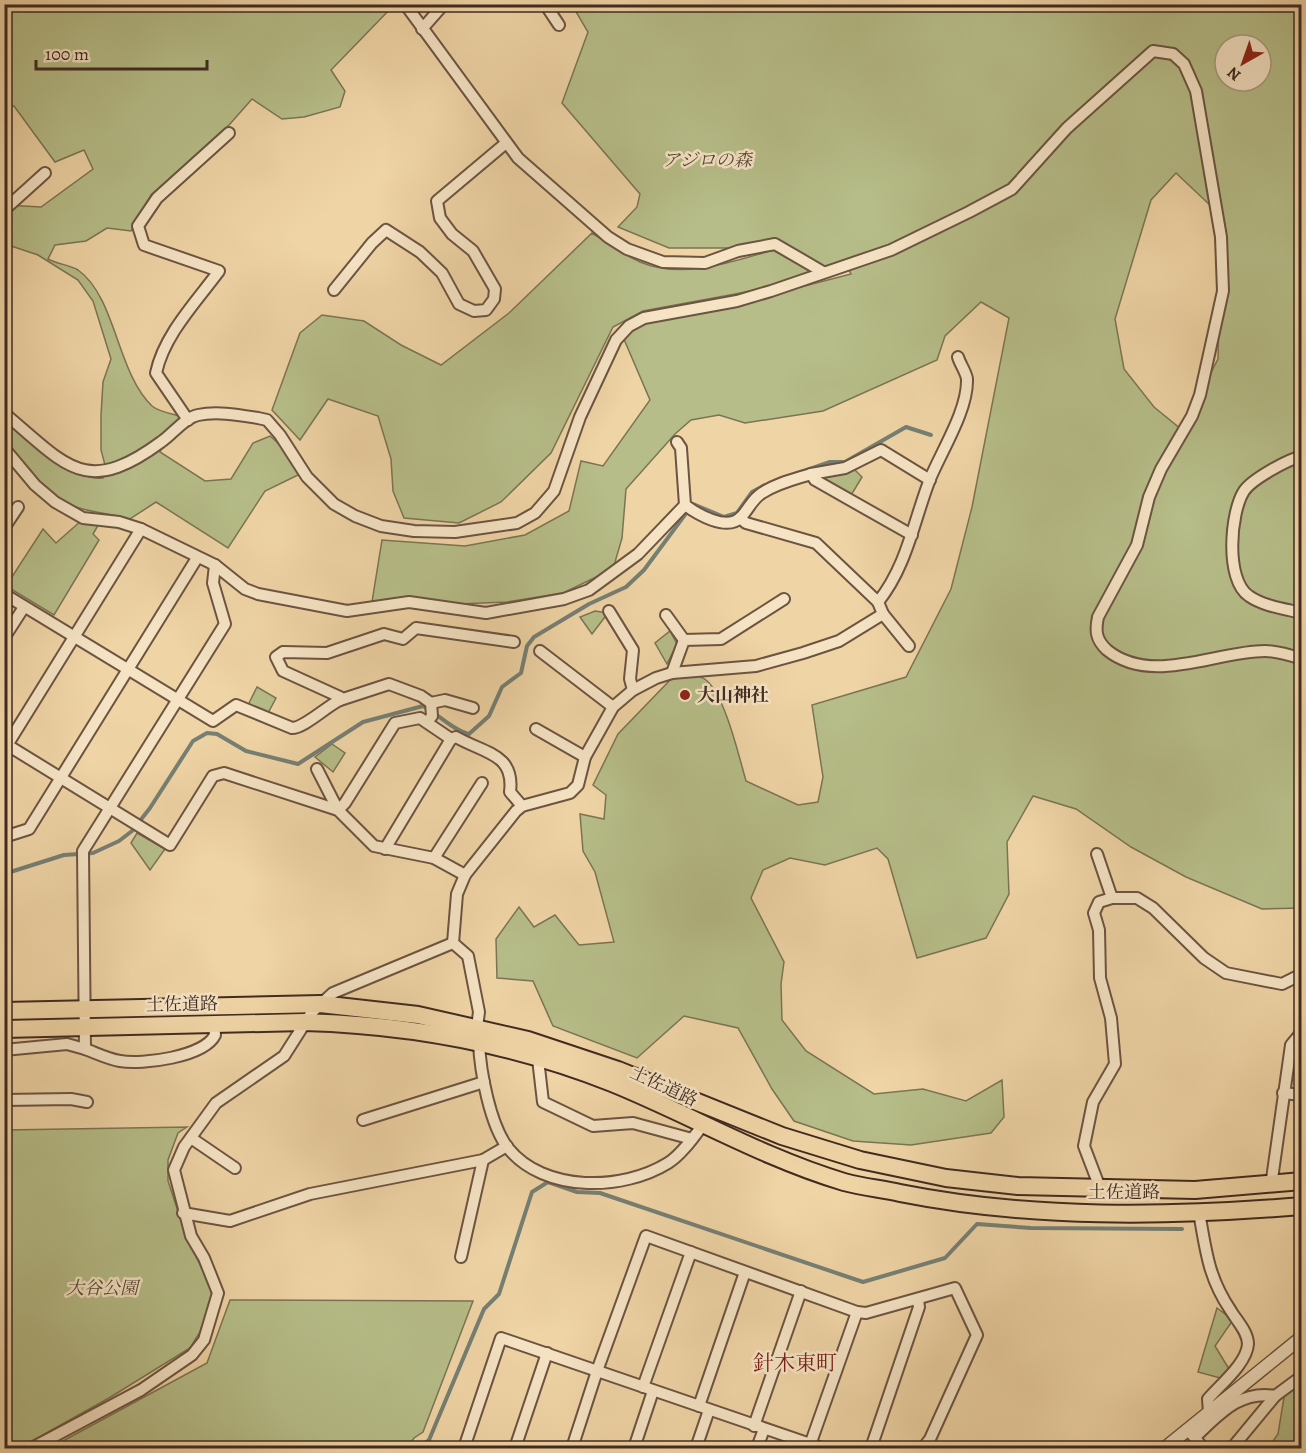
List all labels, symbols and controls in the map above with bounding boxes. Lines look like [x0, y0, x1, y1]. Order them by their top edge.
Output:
scale bar [36, 33, 207, 71]
north arrow [1213, 33, 1273, 93]
text: 100 m [45, 42, 89, 66]
text: N [1222, 61, 1246, 86]
park label: アジロの森 [662, 148, 754, 172]
place label: 大山神社 [697, 683, 769, 707]
marker: 大山神社 [678, 688, 692, 702]
street label: 土佐道路 [146, 991, 218, 1017]
street label: 土佐道路 [626, 1060, 702, 1112]
street label: 土佐道路 [1088, 1180, 1160, 1204]
park label: 大谷公園 [66, 1276, 141, 1300]
district label: 針木東町 [753, 1349, 837, 1377]

